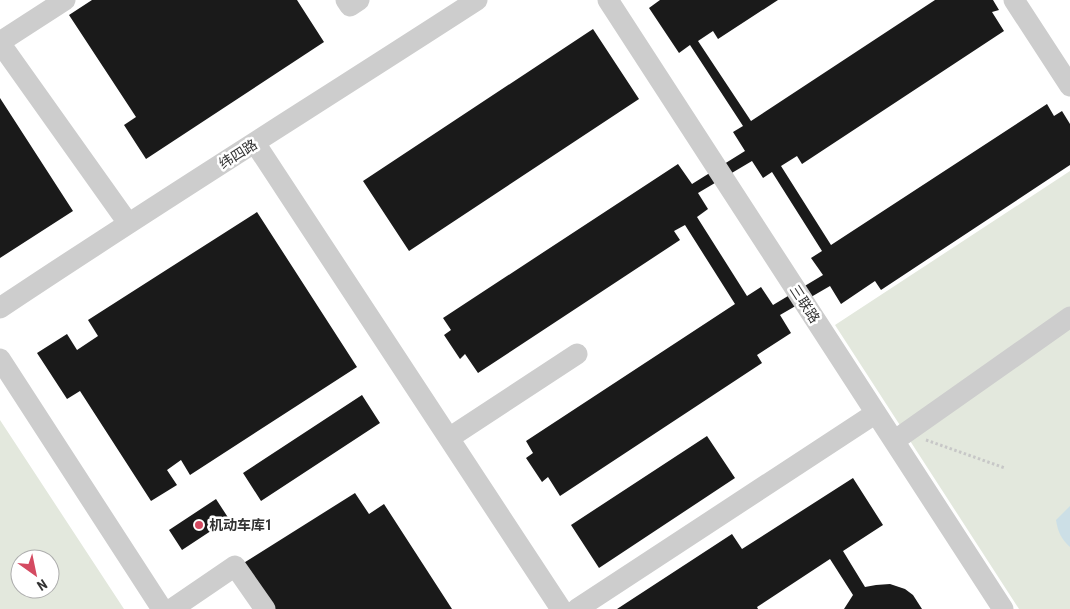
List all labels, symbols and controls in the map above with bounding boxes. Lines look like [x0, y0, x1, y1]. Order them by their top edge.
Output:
street label: 纬四路 [216, 136, 260, 172]
street label: 三联路 [787, 282, 823, 326]
place label: 机动车库1 [209, 517, 272, 533]
marker: 机动车库1 [193, 519, 205, 531]
north arrow [10, 549, 60, 599]
text: N [34, 576, 50, 594]

